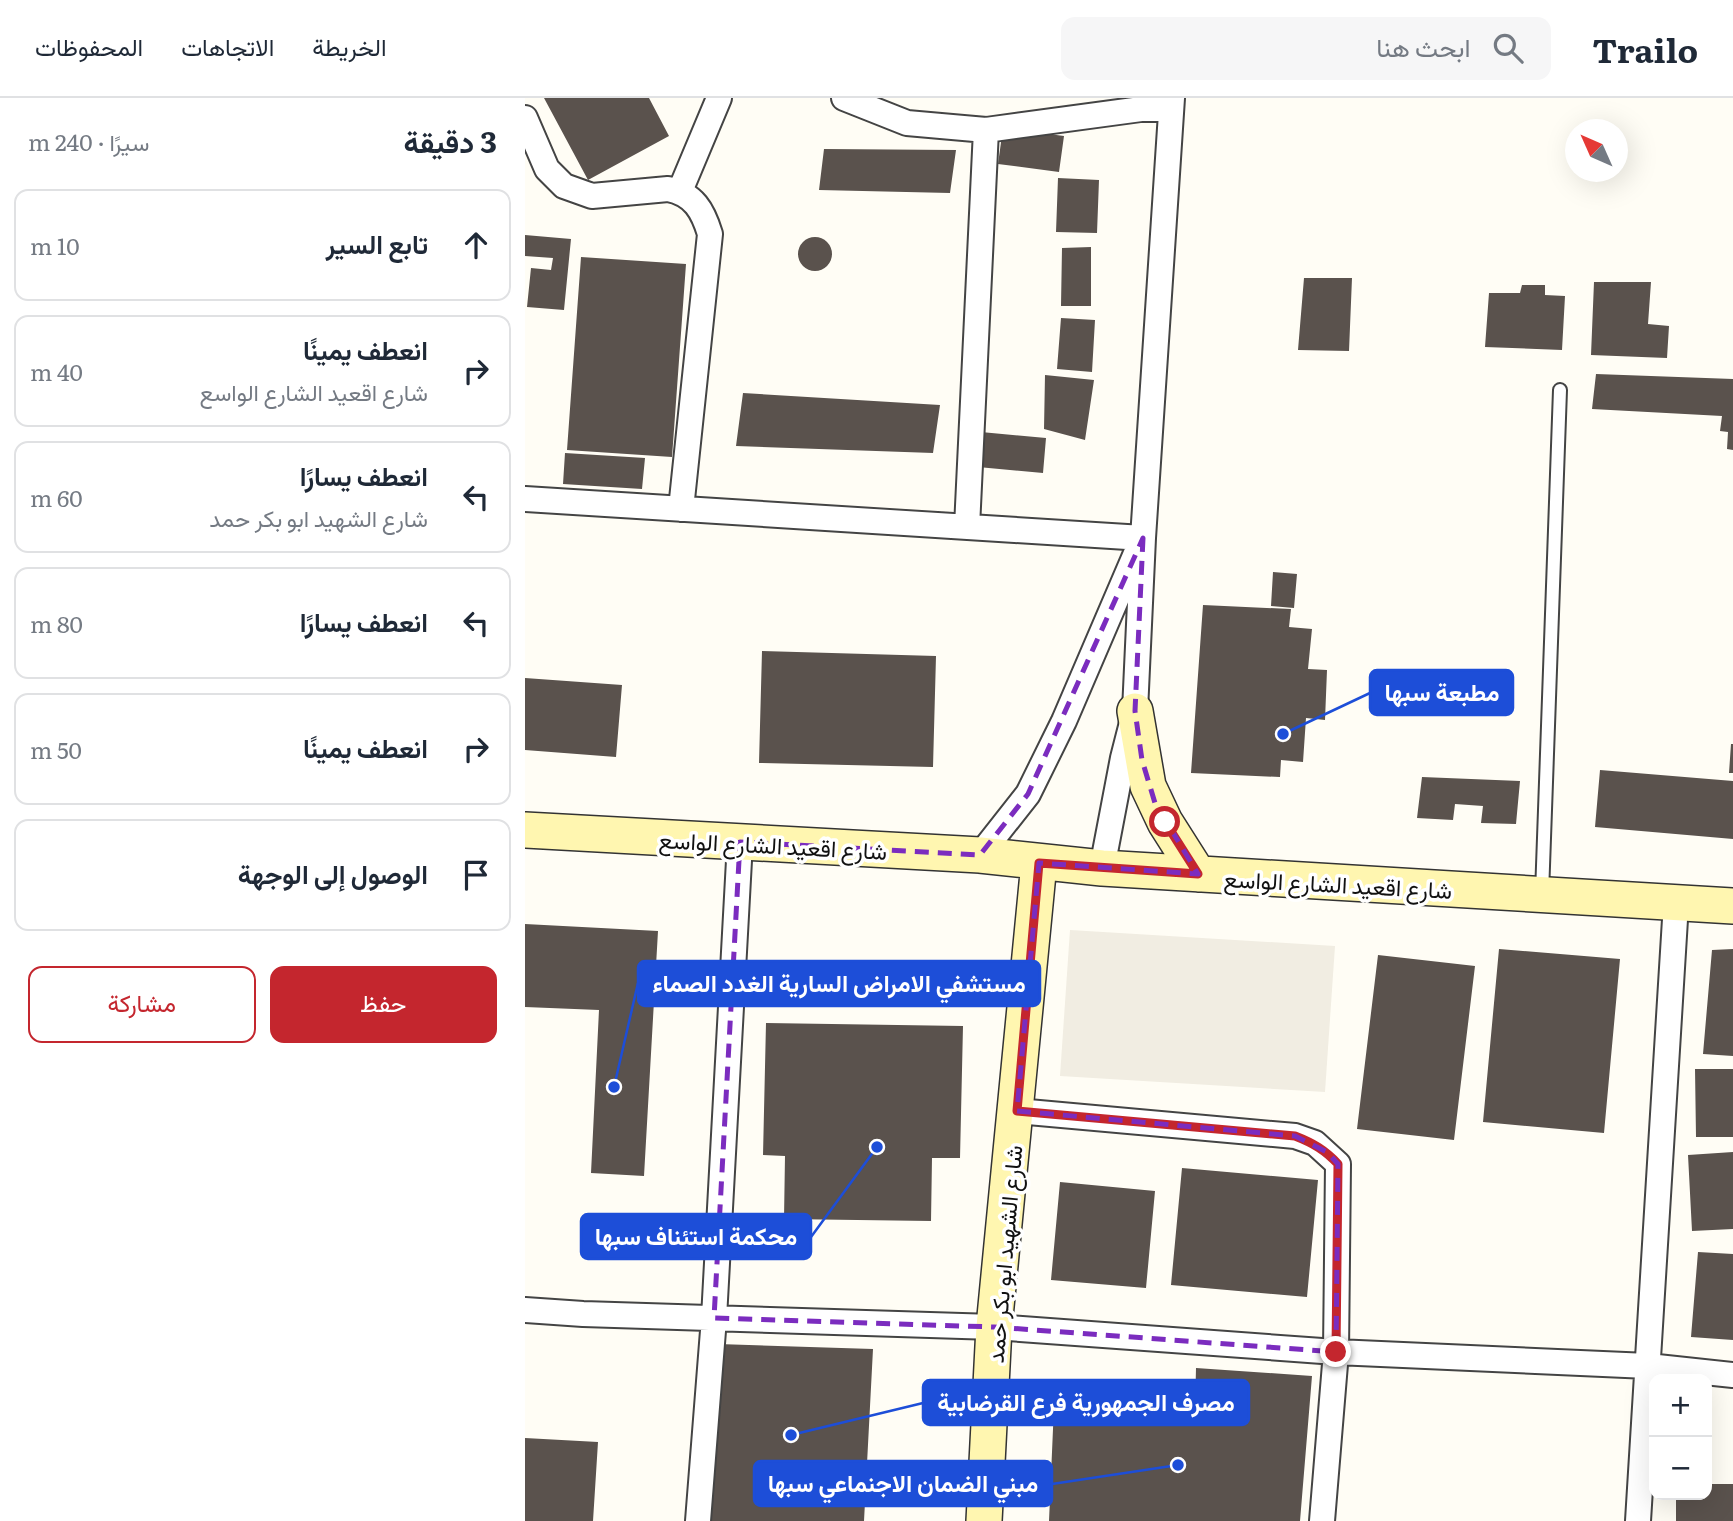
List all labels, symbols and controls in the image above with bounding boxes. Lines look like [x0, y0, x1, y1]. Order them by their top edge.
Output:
search box [1061, 17, 1551, 80]
text: Trailo [1593, 24, 1698, 73]
text: ابحث هنا [1376, 26, 1471, 65]
text: المحفوظات [35, 28, 143, 63]
text: الاتجاهات [181, 28, 274, 63]
text: الخريطة [312, 28, 387, 63]
icon: search [1489, 29, 1527, 67]
text: 3 دقيقة [404, 118, 497, 162]
north arrow [1565, 119, 1628, 182]
text: سيرًا · 240 m [28, 124, 149, 158]
text: تابع السير [326, 223, 428, 262]
icon: ahead [457, 226, 495, 264]
text: 10 m [30, 228, 80, 262]
text: انعطف يمينًا [303, 329, 428, 368]
icon: right [457, 352, 495, 390]
text: 40 m [30, 354, 83, 388]
text: شارع اقعيد الشارع الواسع [199, 374, 428, 408]
text: انعطف يسارًا [300, 455, 428, 494]
icon: left [457, 478, 495, 516]
text: 60 m [30, 480, 83, 514]
text: شارع الشهيد ابو بكر حمد [209, 500, 428, 534]
text: انعطف يسارًا [300, 601, 428, 640]
icon: left [457, 604, 495, 642]
text: 80 m [30, 606, 83, 640]
callout: مطبعة سبها [1370, 670, 1513, 715]
text: مطبعة سبها [1385, 673, 1499, 708]
text: انعطف يمينًا [303, 727, 428, 766]
icon: right [457, 730, 495, 768]
text: 50 m [30, 732, 82, 766]
route start [1149, 806, 1180, 837]
street label: شارع اقعيد الشارع الواسع [658, 821, 888, 868]
text: الوصول إلى الوجهة [238, 853, 428, 892]
icon: arrive [457, 856, 495, 894]
street label: شارع اقعيد الشارع الواسع [1223, 860, 1453, 907]
callout: مستشفي الامراض السارية الغدد الصماء [638, 961, 1040, 1006]
text: مستشفي الامراض السارية الغدد الصماء [652, 964, 1026, 1004]
button: مشاركة [28, 966, 256, 1043]
button: حفظ [270, 966, 497, 1043]
street label: شارع الشهيد ابو بكر حمد [977, 1144, 1030, 1364]
callout: محكمة استئناف سبها [581, 1214, 811, 1259]
text: محكمة استئناف سبها [595, 1217, 797, 1252]
route end [1320, 1336, 1351, 1367]
map controls [1649, 1374, 1712, 1500]
button: + [1649, 1374, 1712, 1437]
callout: مصرف الجمهورية فرع القرضابية [923, 1380, 1249, 1425]
text: مصرف الجمهورية فرع القرضابية [937, 1383, 1235, 1419]
button: − [1649, 1437, 1712, 1500]
callout: مبني الضمان الاجنماعي سبها [754, 1461, 1052, 1506]
text: مبني الضمان الاجنماعي سبها [768, 1464, 1038, 1504]

